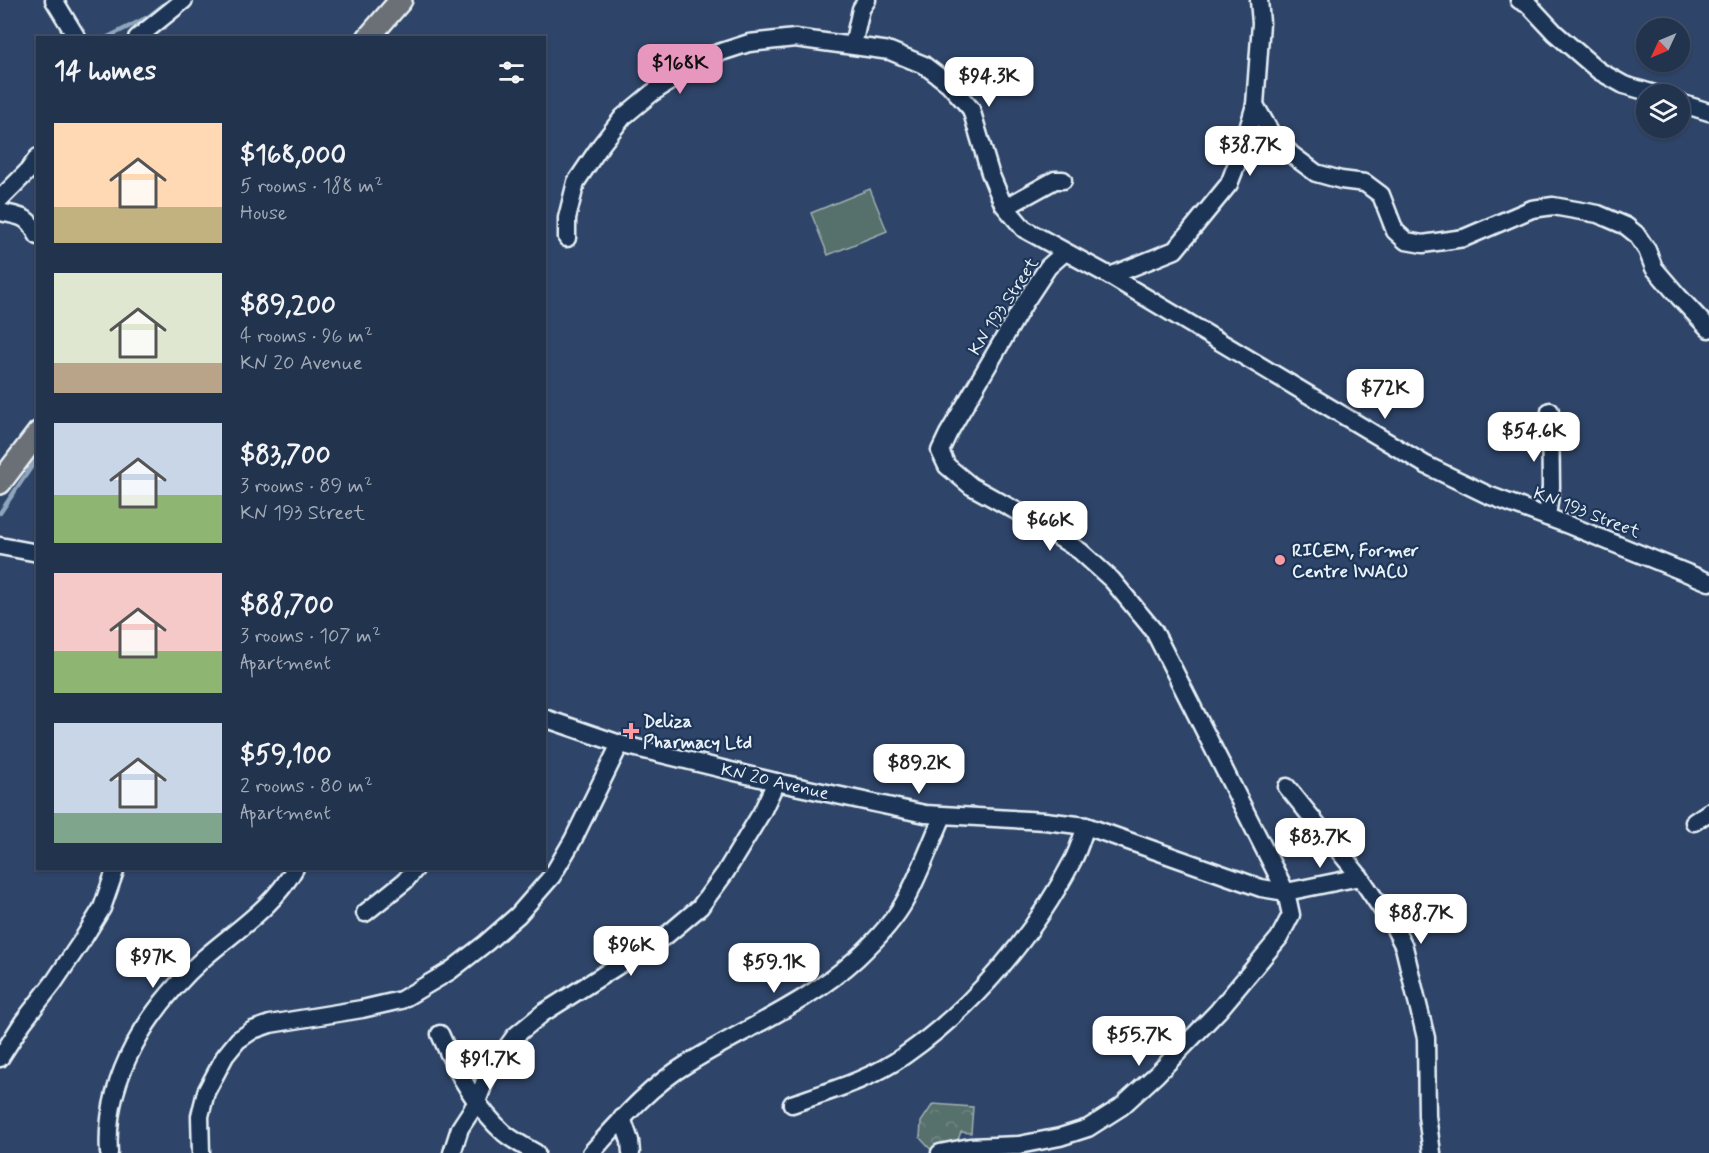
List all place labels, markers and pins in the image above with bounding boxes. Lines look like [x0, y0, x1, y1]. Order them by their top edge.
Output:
pin: $168K [638, 44, 722, 95]
pin: $94.3K [940, 57, 1038, 108]
pin: $38.7K [1201, 126, 1299, 177]
pin: $72K [1349, 369, 1421, 420]
pin: $54.6K [1485, 412, 1583, 463]
pin: $66K [1014, 501, 1086, 552]
place label: RICEM, Former Centre IWACU [1292, 539, 1419, 584]
marker: RICEM, Former Centre IWACU [1273, 553, 1287, 567]
place label: Deliza Pharmacy Ltd [643, 710, 752, 755]
marker: Deliza Pharmacy Ltd [624, 724, 638, 738]
pin: $89.2K [870, 744, 968, 795]
pin: $83.7K [1271, 818, 1369, 869]
pin: $88.7K [1372, 894, 1470, 945]
pin: $96K [595, 926, 667, 977]
pin: $97K [117, 938, 189, 989]
pin: $59.1K [725, 943, 823, 994]
pin: $55.7K [1090, 1016, 1188, 1067]
pin: $91.7K [441, 1040, 539, 1091]

